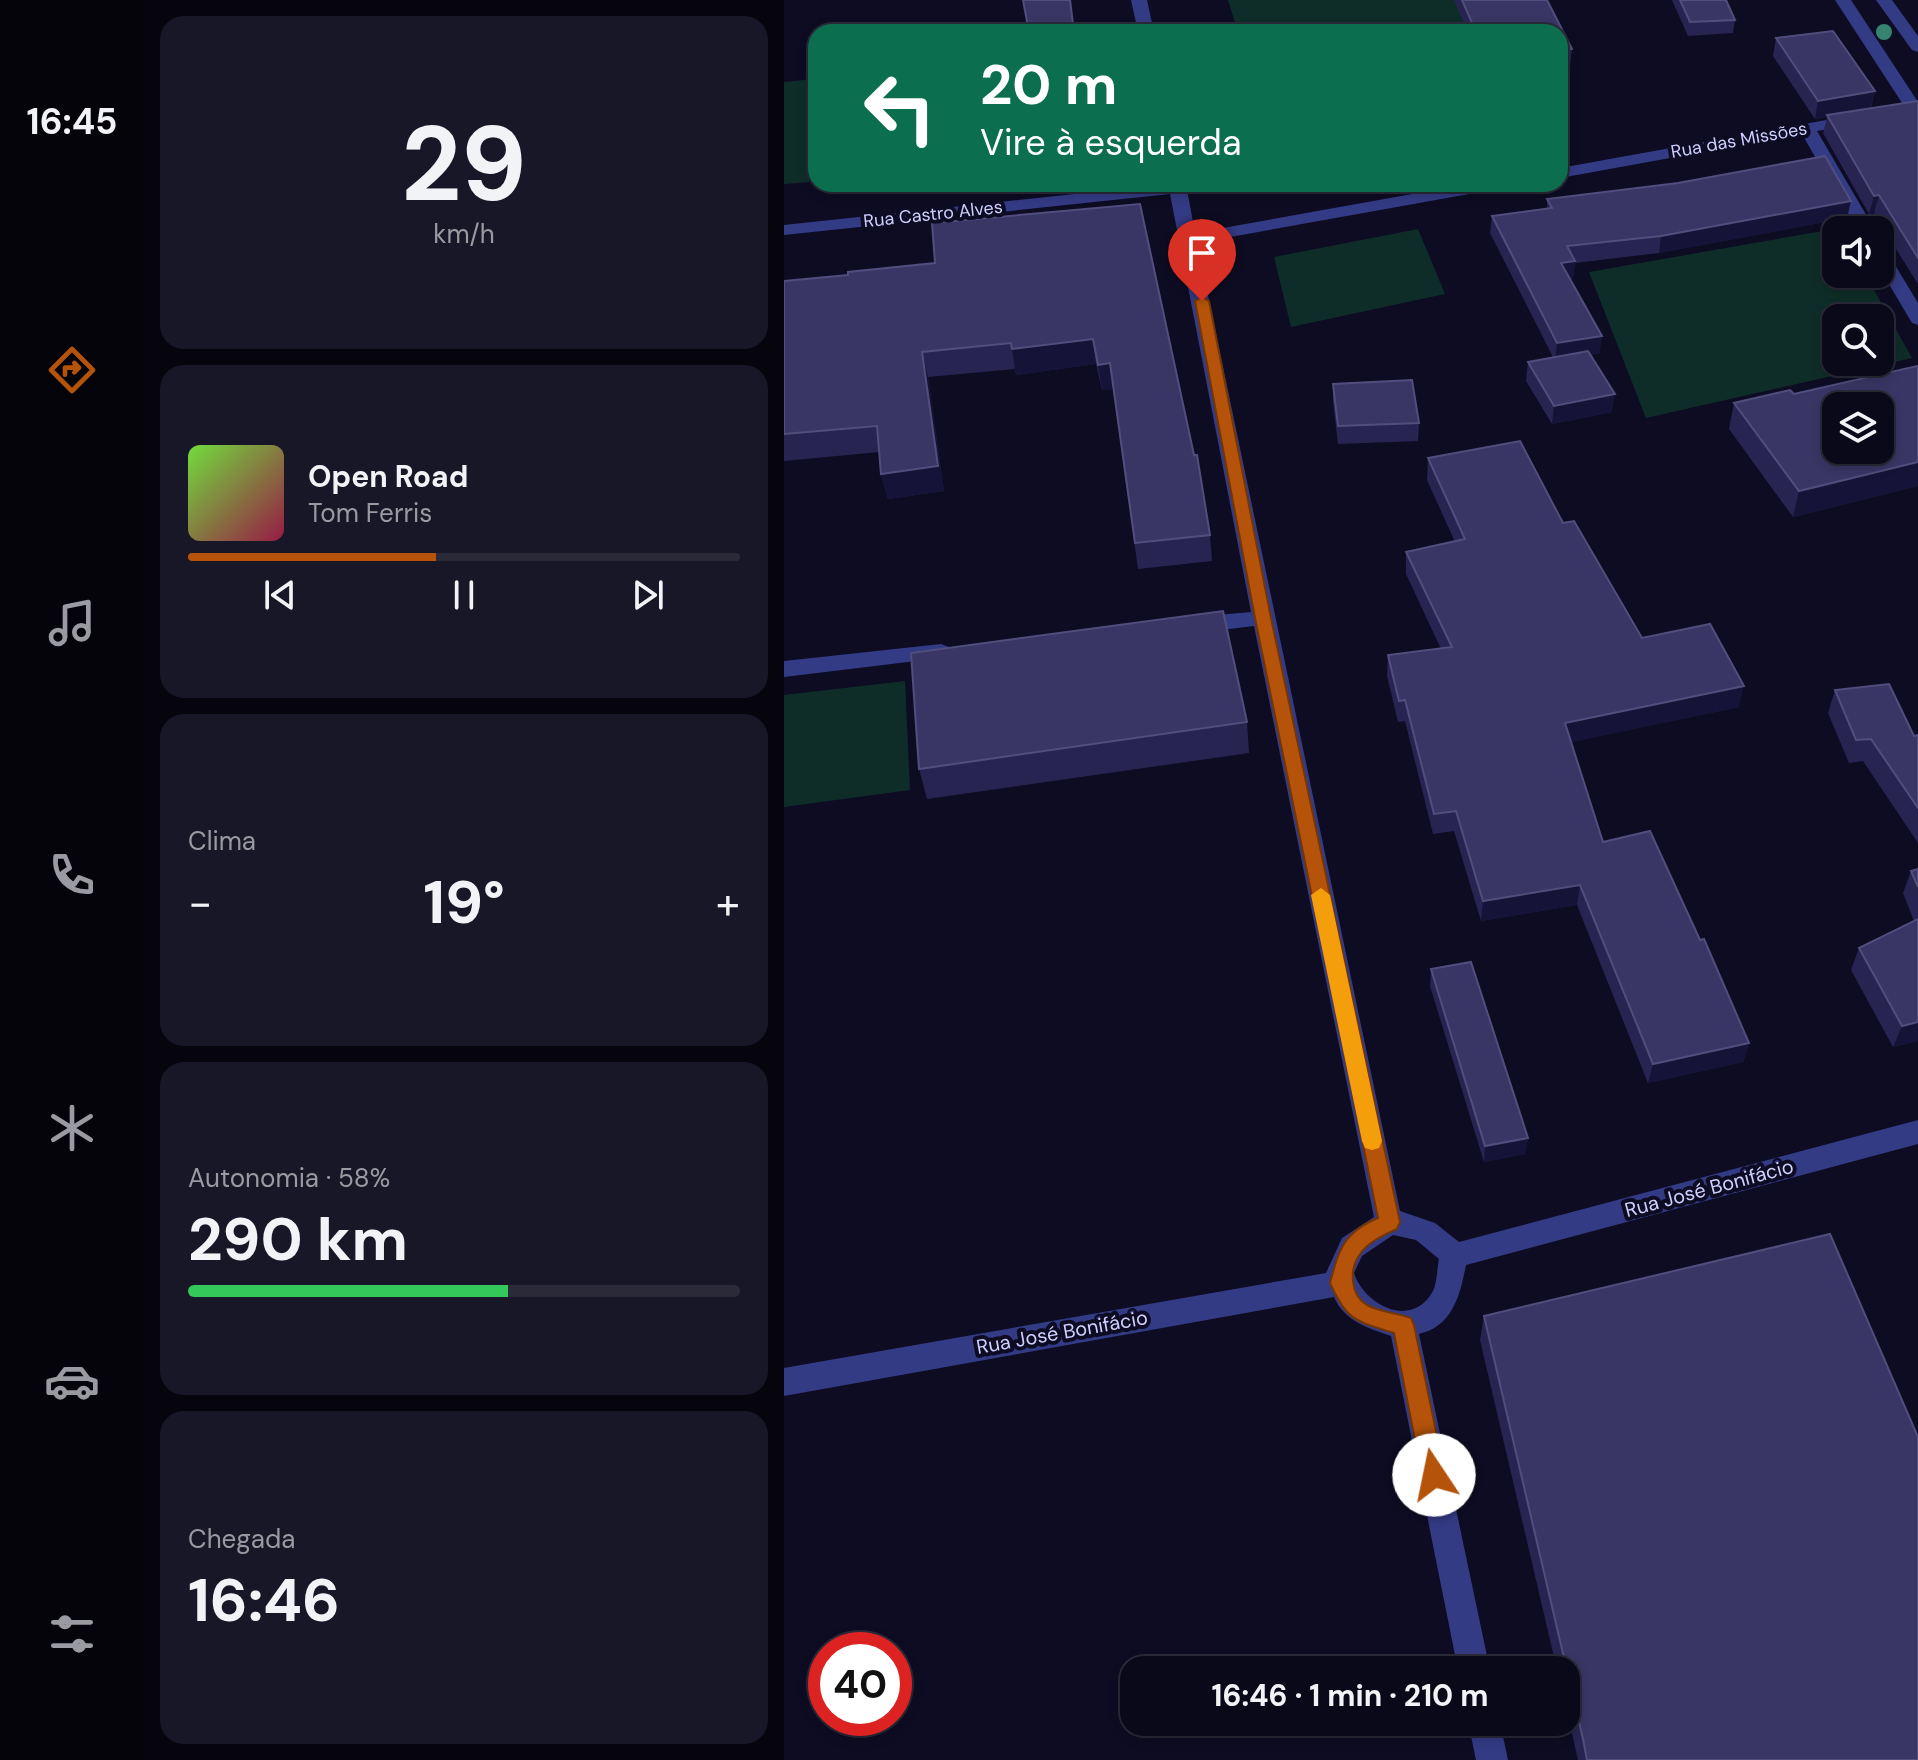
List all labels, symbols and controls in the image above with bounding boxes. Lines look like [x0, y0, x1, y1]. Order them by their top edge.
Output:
text: 20 m [980, 48, 1117, 121]
icon: left [848, 56, 952, 160]
text: 29 [401, 97, 527, 232]
text: 16:45 [27, 98, 117, 145]
street label: Rua das Missões [1669, 116, 1809, 164]
text: Vire à esquerda [980, 119, 1242, 166]
street label: Rua Castro Alves [862, 195, 1004, 233]
map controls [1822, 216, 1894, 464]
button: sound [1822, 216, 1894, 288]
text: km/h [433, 217, 495, 251]
pin [1168, 219, 1236, 301]
icon: arrive [1180, 231, 1224, 275]
button: search [1822, 304, 1894, 376]
icon: directions [44, 342, 100, 398]
button: layers [1822, 392, 1894, 464]
text: Open Road [308, 457, 468, 496]
text: Tom Ferris [308, 496, 432, 530]
icon: previous [258, 573, 302, 617]
icon: pause [442, 573, 486, 617]
icon: next [626, 573, 670, 617]
icon: music [44, 595, 100, 651]
text: Clima [188, 824, 256, 858]
icon: phone [44, 847, 100, 903]
text: 19° [423, 863, 505, 942]
text: − [188, 874, 212, 932]
text: + [716, 874, 740, 932]
icon: climate [44, 1100, 100, 1156]
street label: Rua José Bonifácio [1622, 1153, 1796, 1223]
text: Autonomia · 58% [188, 1161, 390, 1195]
text: 290 km [188, 1200, 408, 1279]
street label: Rua José Bonifácio [974, 1304, 1150, 1360]
icon: car [44, 1353, 100, 1409]
position arrow [1392, 1433, 1476, 1517]
text: Chegada [188, 1522, 295, 1556]
text: 16:46 [188, 1561, 340, 1640]
icon: filters [44, 1606, 100, 1662]
speed limit sign: 40 [808, 1632, 912, 1736]
text: 16:46 · 1 min · 210 m [1212, 1676, 1488, 1715]

